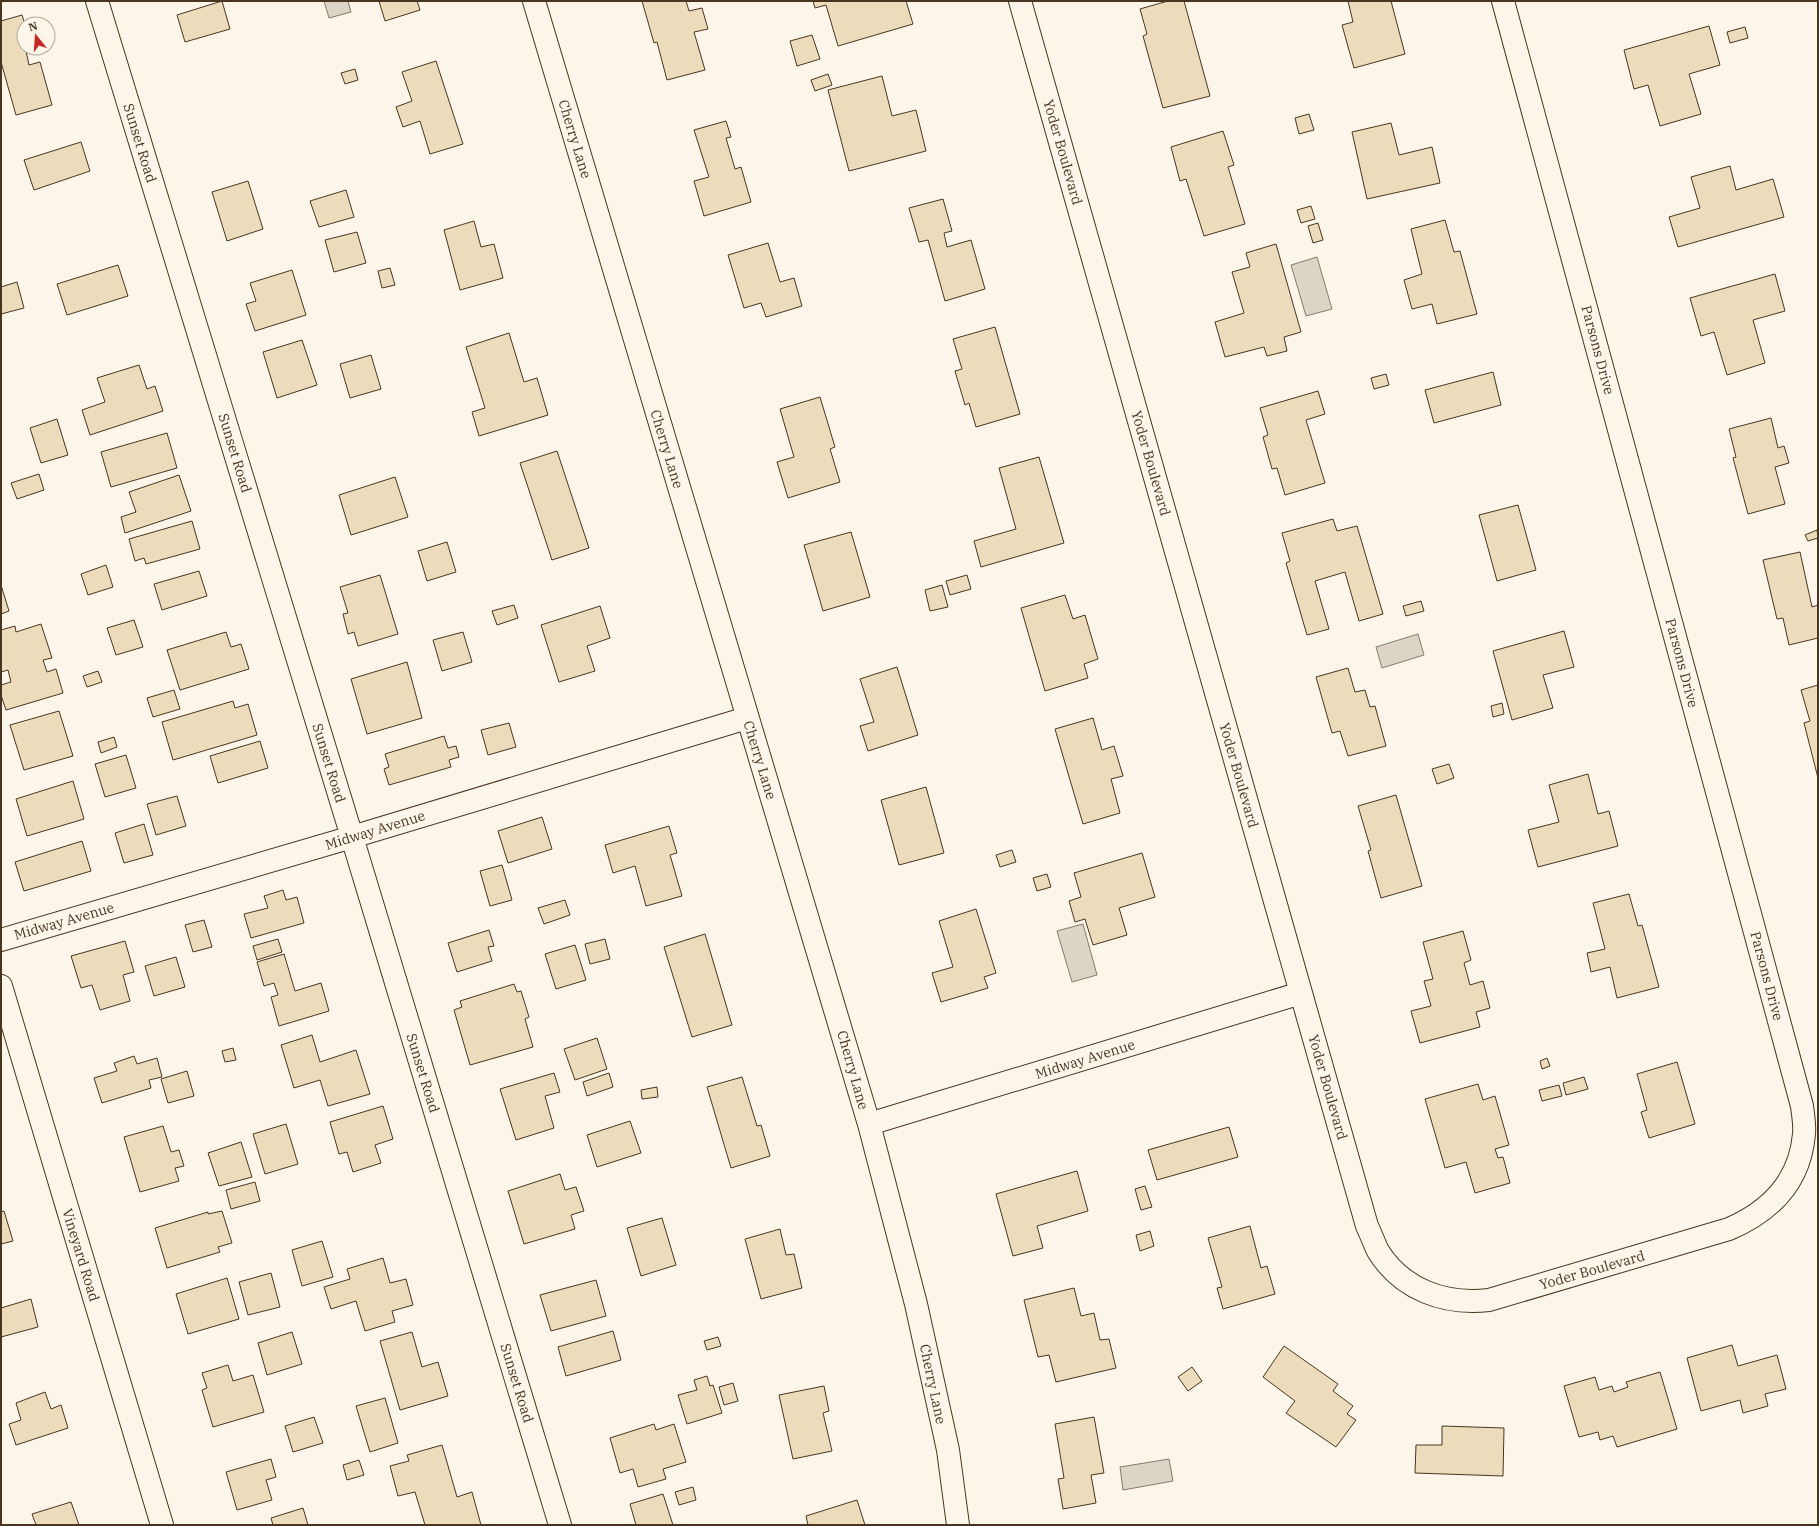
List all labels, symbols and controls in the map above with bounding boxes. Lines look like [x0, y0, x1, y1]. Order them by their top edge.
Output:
north arrow [16, 16, 56, 56]
text: N [27, 18, 40, 34]
street label: Cherry Lane [555, 97, 595, 181]
street label: Yoder Boulevard [1039, 97, 1087, 207]
street label: Sunset Road [119, 101, 161, 185]
street label: Parsons Drive [1577, 303, 1619, 397]
street label: Cherry Lane [647, 407, 687, 491]
street label: Yoder Boulevard [1127, 408, 1175, 518]
street label: Sunset Road [214, 411, 256, 495]
street label: Parsons Drive [1661, 616, 1703, 710]
street label: Cherry Lane [740, 718, 780, 802]
street label: Yoder Boulevard [1215, 720, 1263, 830]
street label: Sunset Road [308, 721, 350, 805]
street label: Midway Avenue [323, 806, 427, 854]
street label: Midway Avenue [12, 898, 116, 944]
street label: Parsons Drive [1746, 929, 1788, 1023]
street label: Cherry Lane [833, 1028, 873, 1112]
street label: Sunset Road [402, 1031, 444, 1115]
street label: Yoder Boulevard [1304, 1032, 1352, 1142]
street label: Midway Avenue [1033, 1035, 1137, 1083]
street label: Vineyard Road [58, 1206, 104, 1304]
street label: Yoder Boulevard [1537, 1246, 1647, 1294]
street label: Sunset Road [496, 1341, 538, 1425]
street label: Cherry Lane [916, 1342, 950, 1426]

